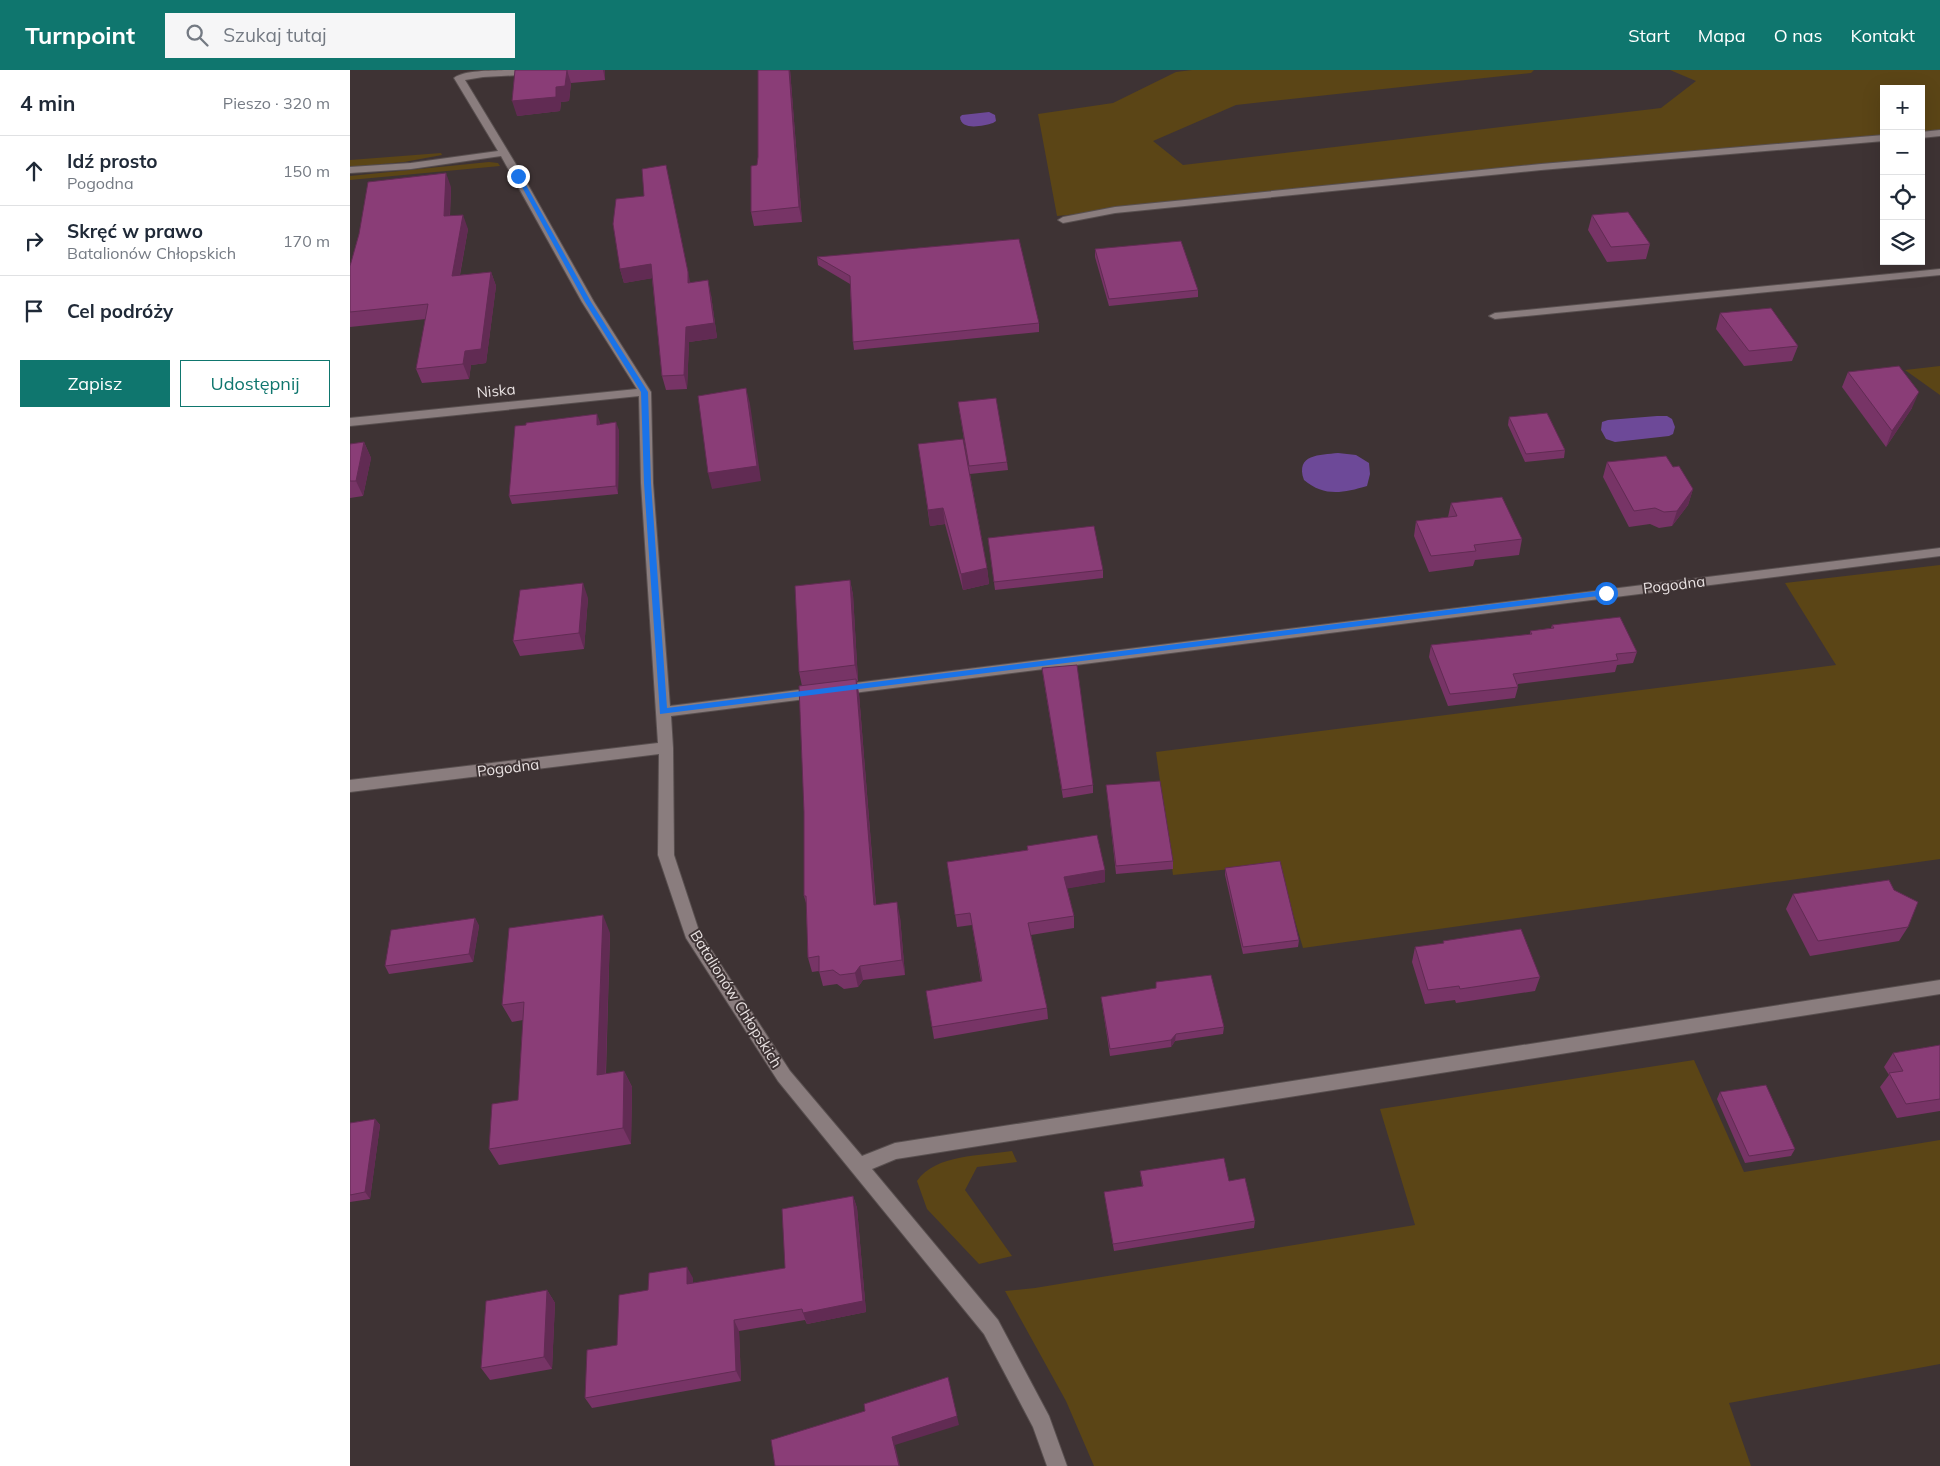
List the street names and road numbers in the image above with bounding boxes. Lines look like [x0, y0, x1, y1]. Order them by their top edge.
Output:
street label: Niska [476, 379, 516, 402]
street label: Pogodna [1642, 571, 1706, 598]
street label: Pogodna [476, 754, 540, 781]
street label: Batalionów Chłopskich [686, 926, 786, 1071]

